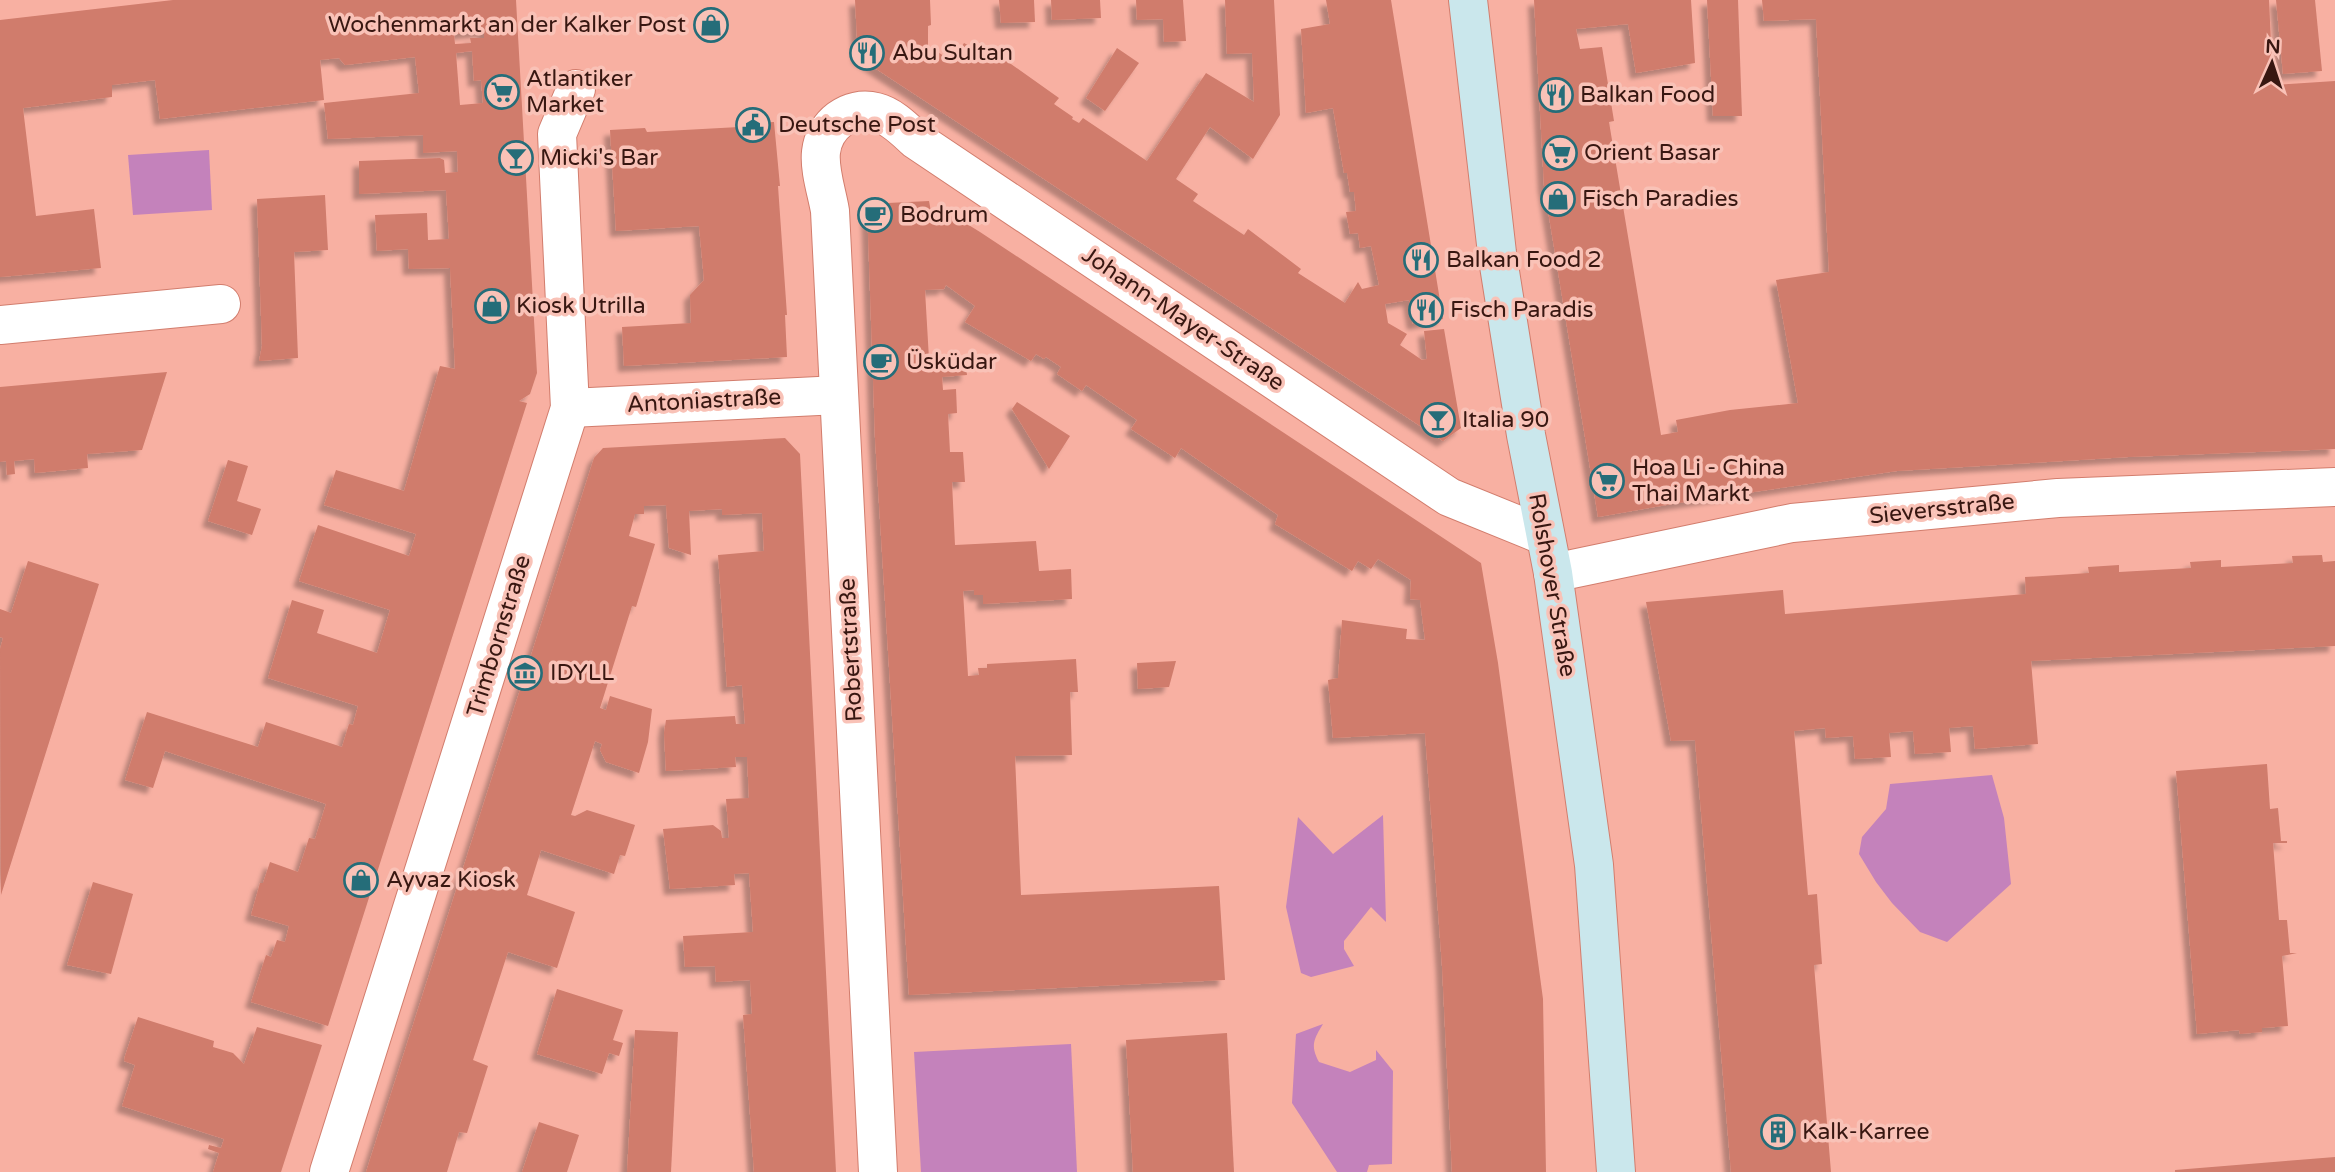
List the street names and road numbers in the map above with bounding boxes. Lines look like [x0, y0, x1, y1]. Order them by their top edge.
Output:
street label: Johann-Mayer-Straße [1076, 241, 1290, 397]
street label: Antoniastraße [626, 383, 782, 419]
street label: Sieversstraße [1868, 487, 2016, 531]
street label: Rolshover Straße [1522, 491, 1582, 679]
street label: Trimbornstraße [461, 552, 537, 720]
street label: Robertstraße [833, 577, 869, 723]

